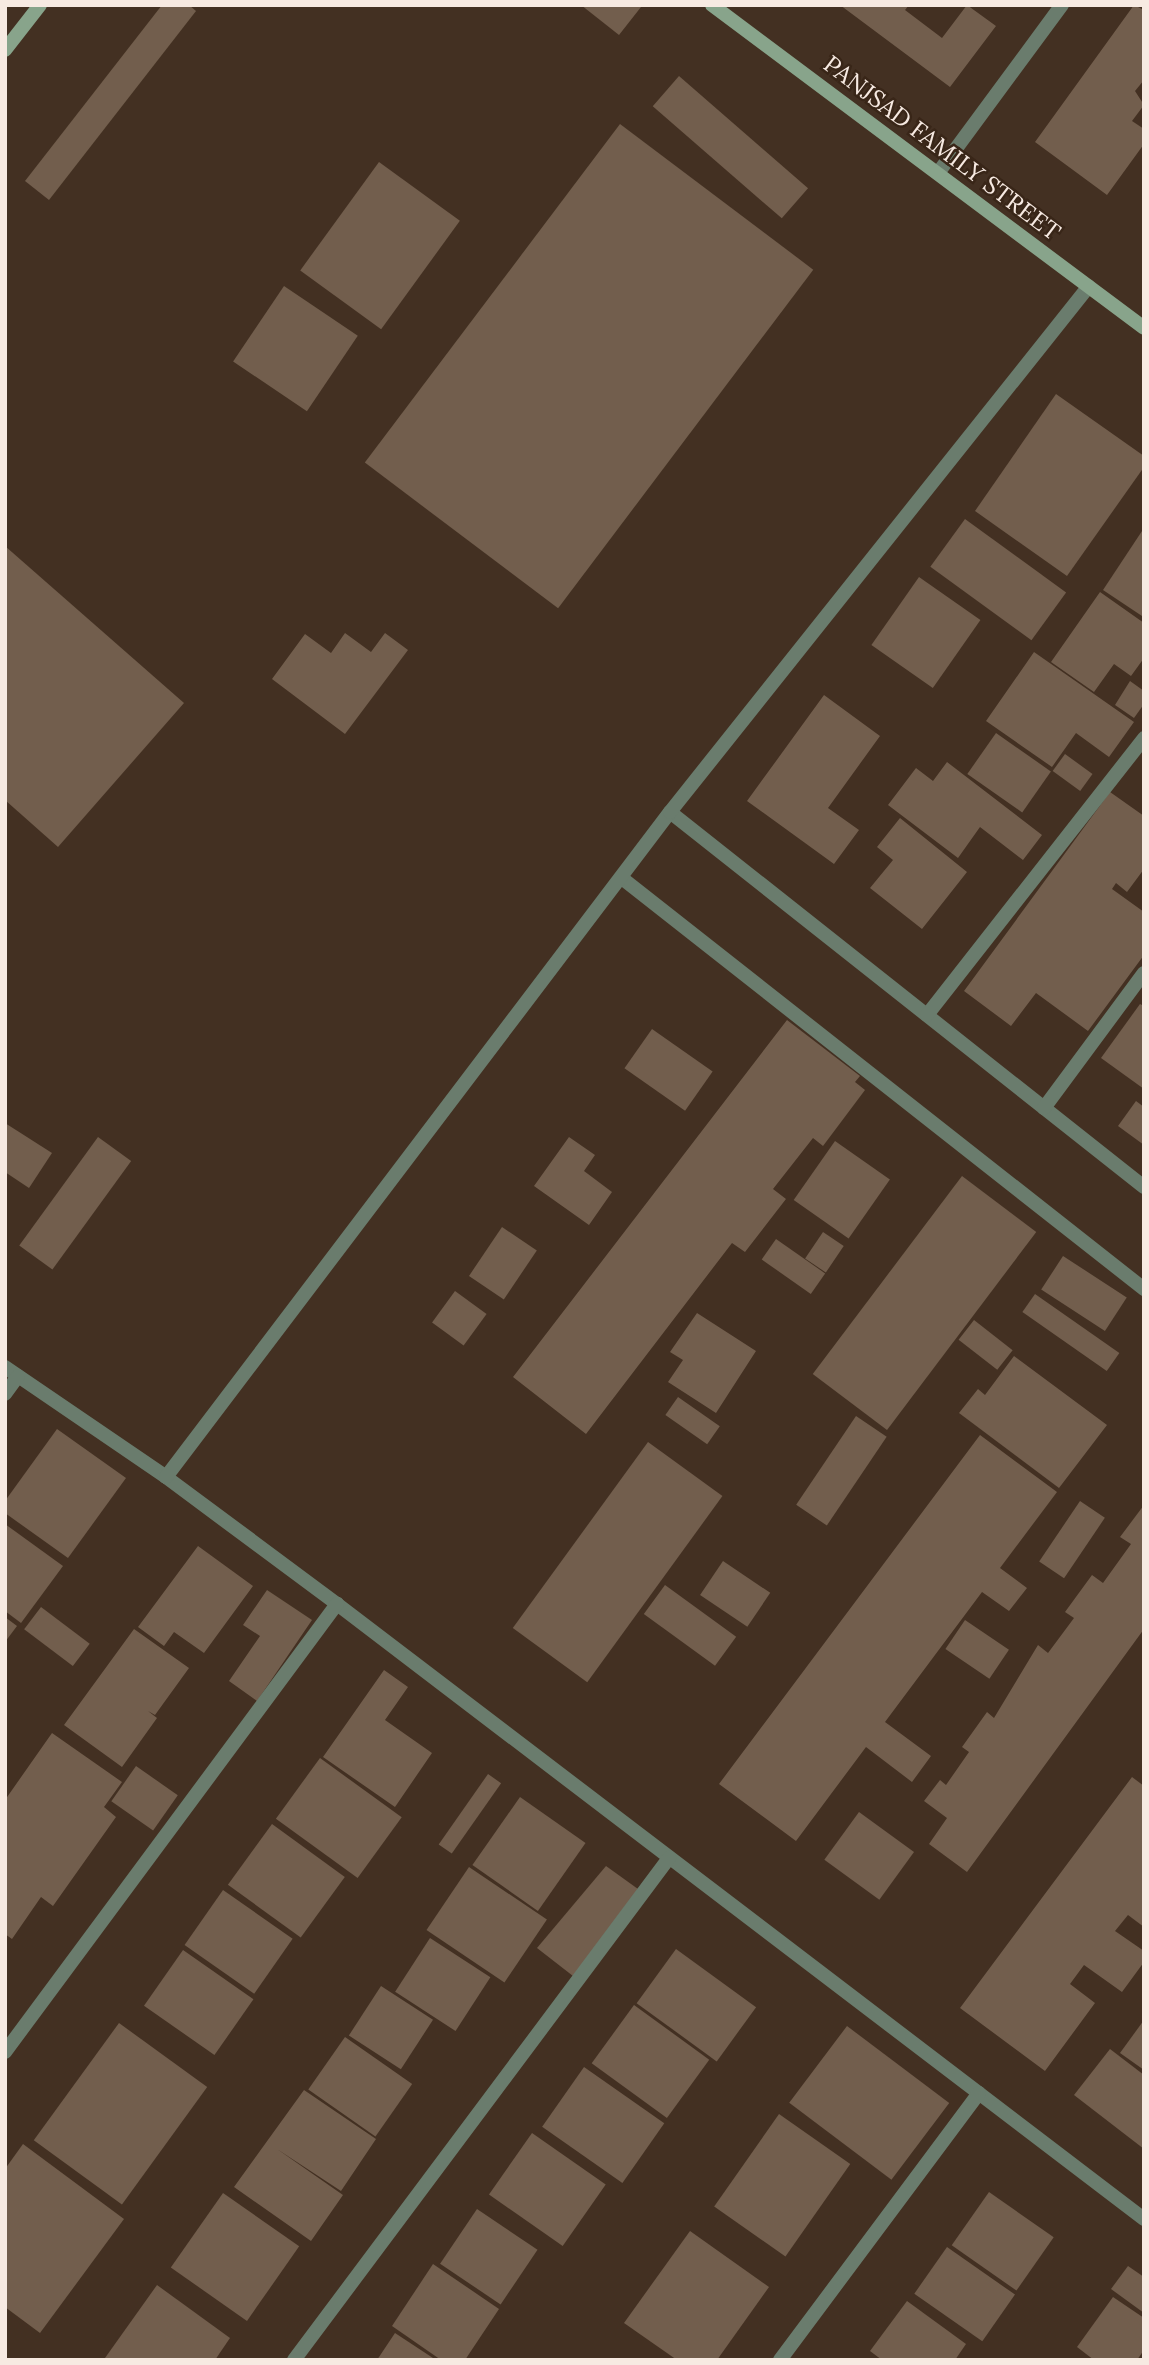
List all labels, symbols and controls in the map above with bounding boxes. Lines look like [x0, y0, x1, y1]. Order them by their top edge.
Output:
street label: PANJSAD FAMILY STREET [818, 50, 1066, 246]

